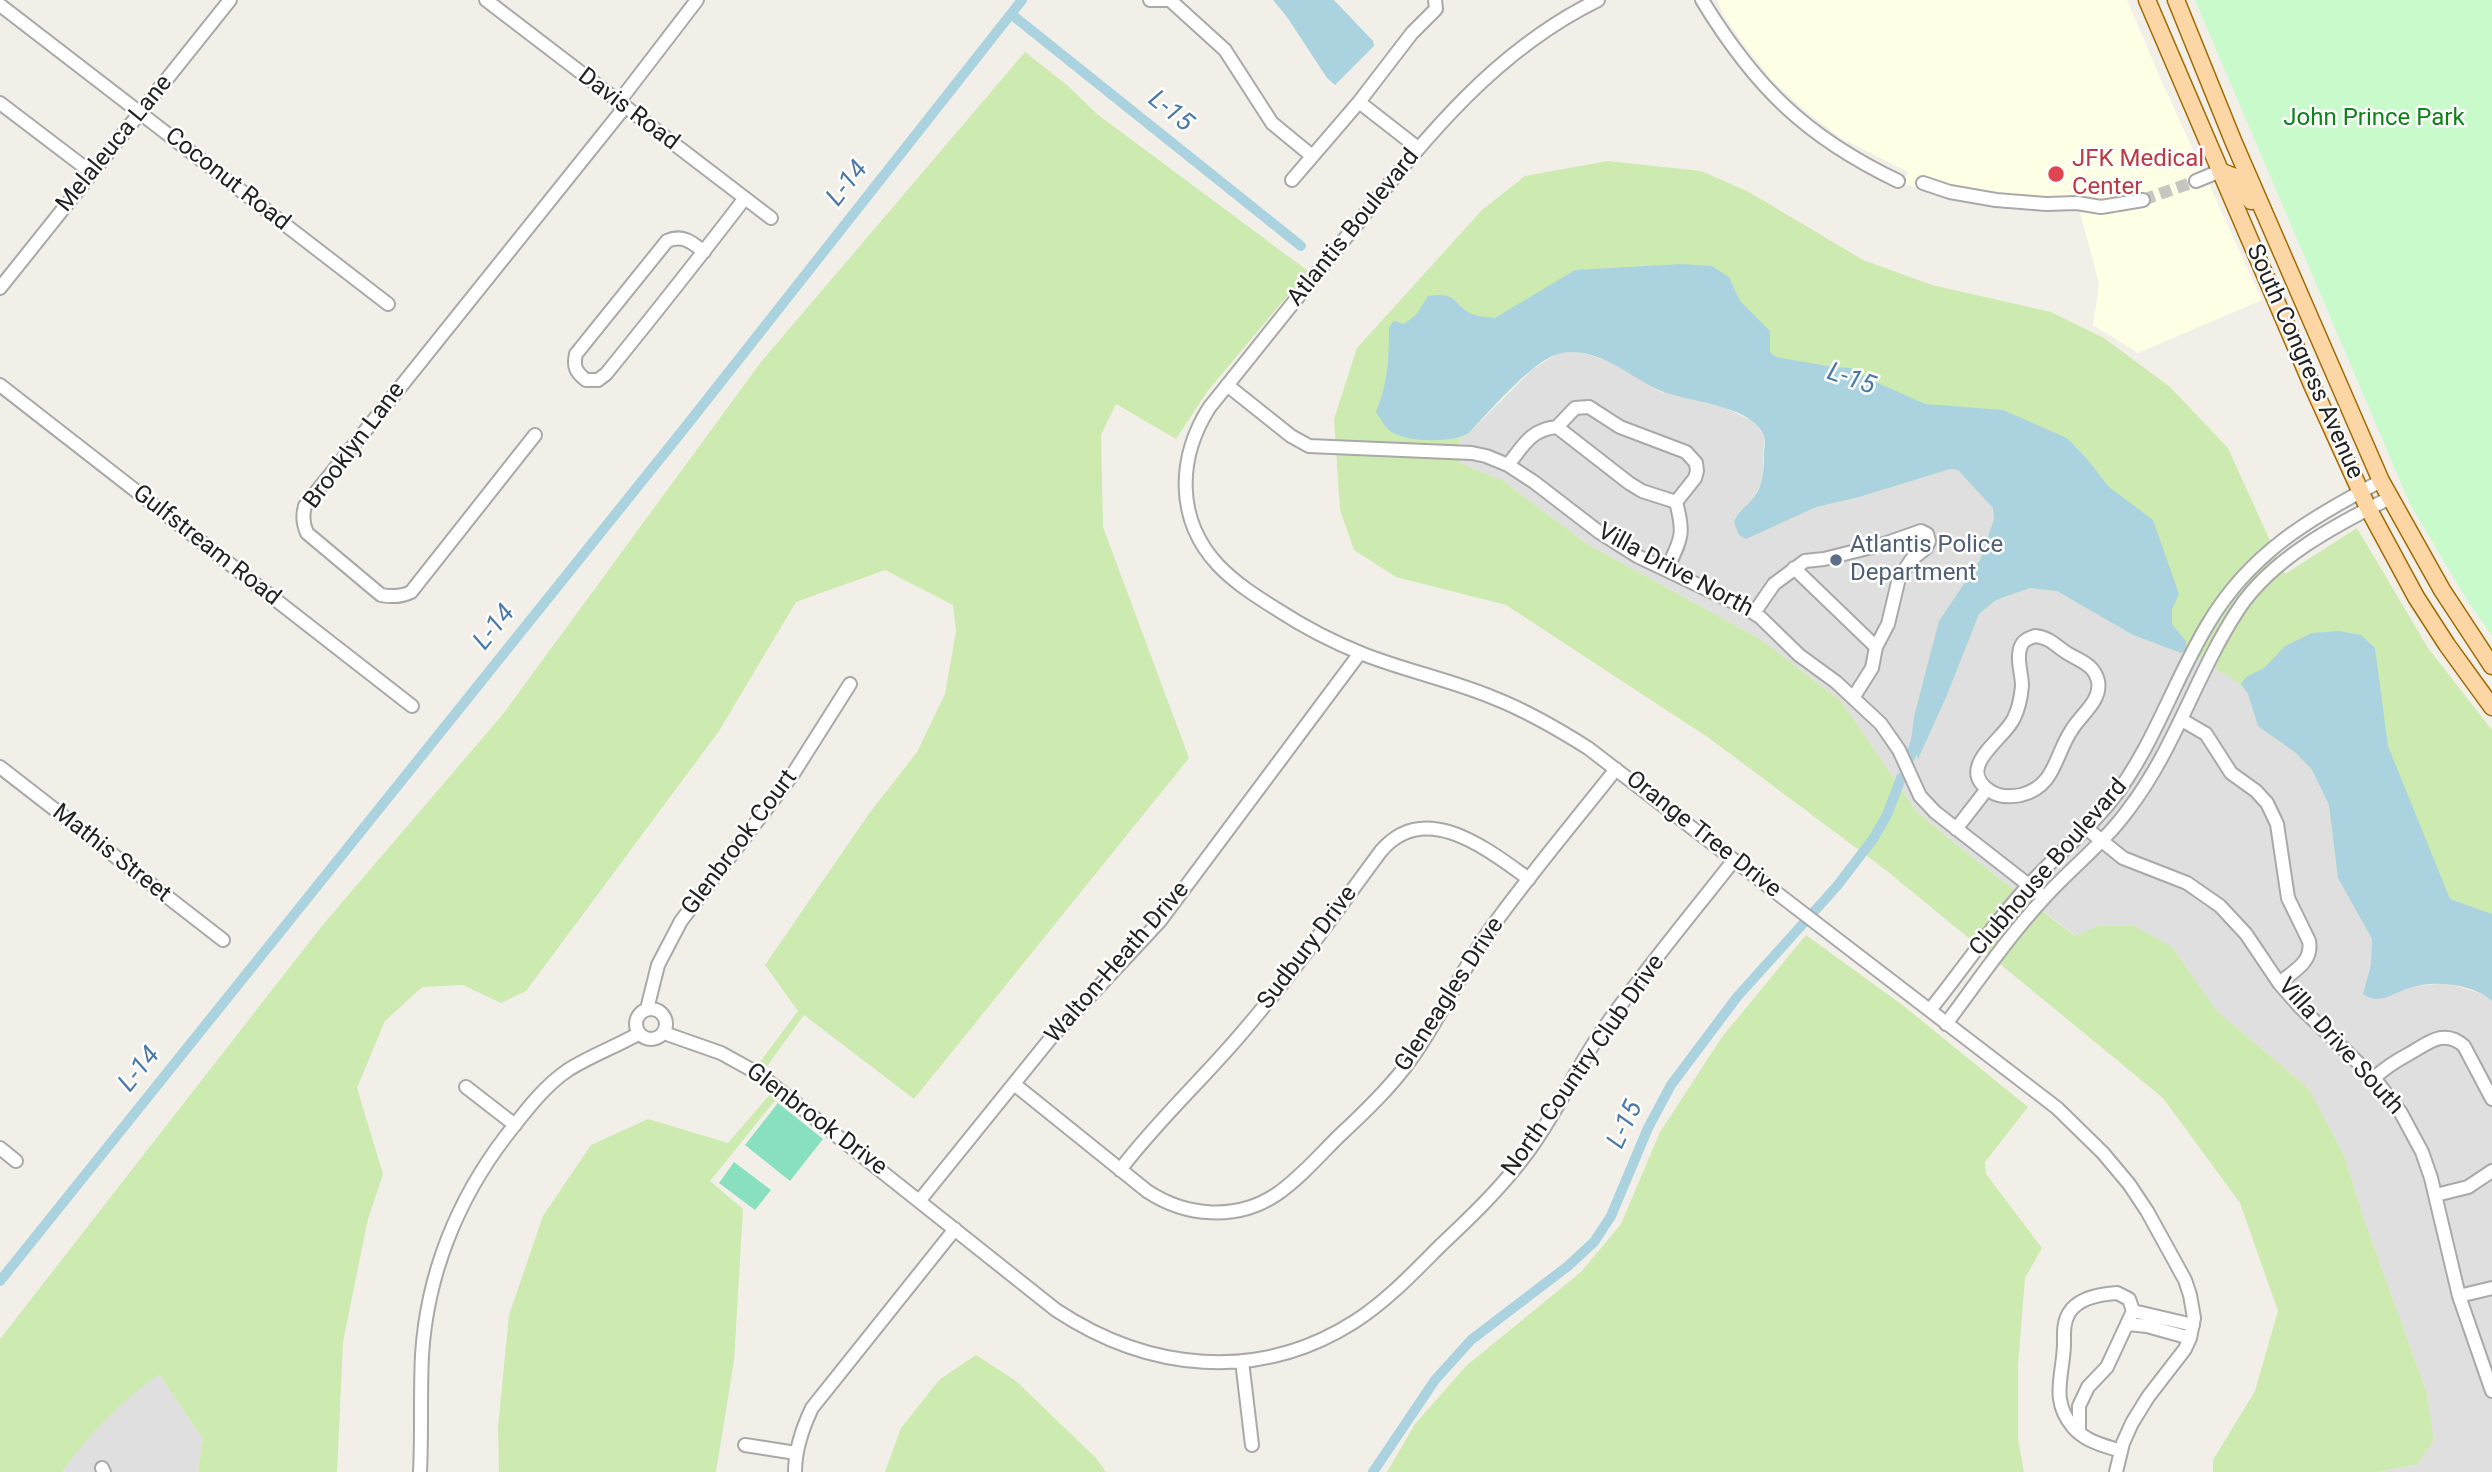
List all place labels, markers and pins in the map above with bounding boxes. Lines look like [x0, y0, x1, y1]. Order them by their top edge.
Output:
place label: JFK Medical Center [2072, 146, 2204, 202]
marker: JFK Medical Center [2046, 164, 2066, 184]
place label: Atlantis Police Department [1850, 532, 2003, 588]
marker: Atlantis Police Department [1828, 552, 1844, 568]

